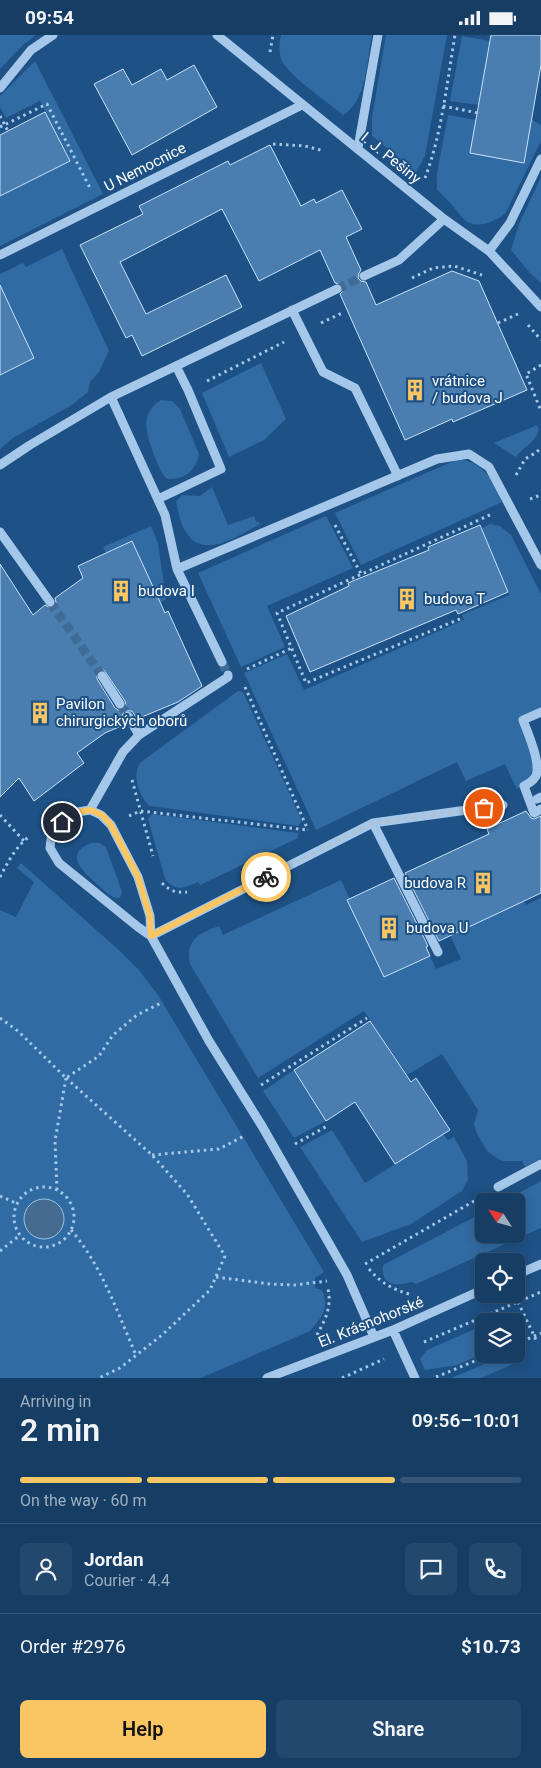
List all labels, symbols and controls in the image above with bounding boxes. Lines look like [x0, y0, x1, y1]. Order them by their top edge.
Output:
text: 09:54 [25, 6, 74, 29]
street label: I. J. Pešiny [357, 128, 425, 188]
street label: U Nemocnice [101, 139, 189, 195]
place label: vrátnice / budova J [432, 372, 503, 407]
building icon: vrátnice / budova J [402, 377, 428, 403]
building icon: budova I [108, 578, 134, 604]
place label: budova I [138, 582, 195, 600]
building icon: budova T [394, 586, 420, 612]
place label: budova T [424, 590, 485, 608]
place label: Pavilon chirurgických oborů [56, 695, 187, 730]
building icon: Pavilon chirurgických oborů [27, 700, 53, 726]
pin [463, 787, 505, 829]
icon: bag [470, 794, 498, 822]
pin [41, 801, 83, 843]
icon: home [48, 808, 76, 836]
courier [241, 852, 291, 902]
icon: bike [252, 863, 280, 891]
building icon: budova R [470, 870, 496, 896]
place label: budova R [404, 874, 466, 892]
building icon: budova U [376, 915, 402, 941]
place label: budova U [406, 919, 468, 937]
north arrow [475, 1193, 525, 1243]
map controls [475, 1193, 525, 1363]
button: locate [475, 1253, 525, 1303]
street label: El. Krásnohorské [316, 1293, 426, 1351]
button: layers [475, 1313, 525, 1363]
text: Arriving in [20, 1392, 91, 1411]
text: 09:56–10:01 [412, 1409, 521, 1432]
text: 2 min [20, 1411, 100, 1449]
text: On the way · 60 m [20, 1491, 147, 1510]
button: person [20, 1543, 72, 1595]
button: chat [405, 1543, 457, 1595]
button: phone [469, 1543, 521, 1595]
text: Jordan [84, 1548, 144, 1571]
text: Courier · 4.4 [84, 1571, 170, 1590]
text: Order #2976 [20, 1635, 126, 1658]
text: $10.73 [461, 1635, 521, 1658]
button: Help [20, 1700, 266, 1758]
button: Share [276, 1700, 521, 1758]

